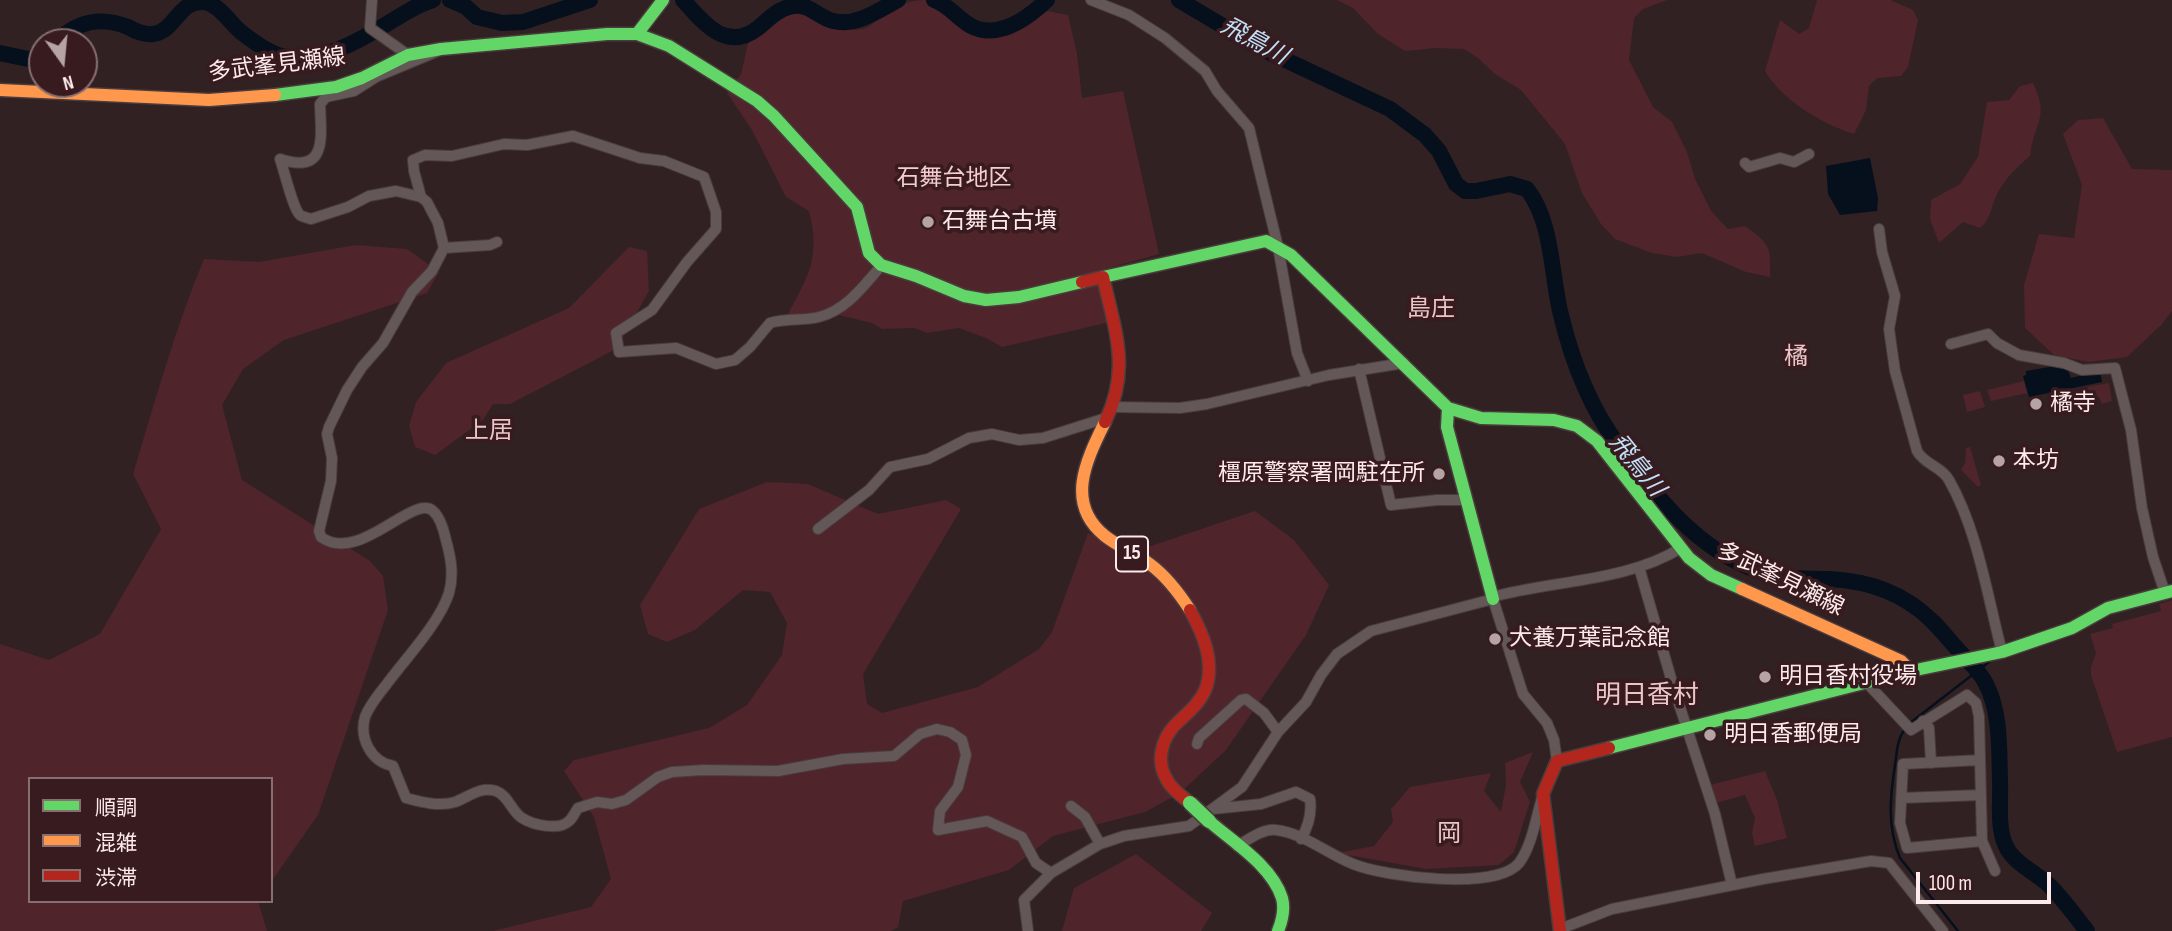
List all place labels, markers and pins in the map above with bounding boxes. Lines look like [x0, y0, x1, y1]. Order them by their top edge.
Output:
place label: 石舞台古墳 [942, 208, 1057, 236]
marker: 石舞台古墳 [920, 214, 936, 230]
place label: 橘寺 [2050, 390, 2096, 418]
marker: 橘寺 [2028, 396, 2044, 412]
place label: 本坊 [2013, 447, 2059, 475]
marker: 本坊 [1991, 453, 2007, 469]
place label: 橿原警察署岡駐在所 [1218, 460, 1425, 488]
marker: 橿原警察署岡駐在所 [1431, 466, 1447, 482]
place label: 犬養万葉記念館 [1509, 625, 1670, 653]
marker: 犬養万葉記念館 [1487, 631, 1503, 647]
place label: 明日香村役場 [1779, 663, 1917, 691]
marker: 明日香村役場 [1757, 669, 1773, 685]
place label: 明日香郵便局 [1724, 721, 1862, 749]
marker: 明日香郵便局 [1702, 727, 1718, 743]

